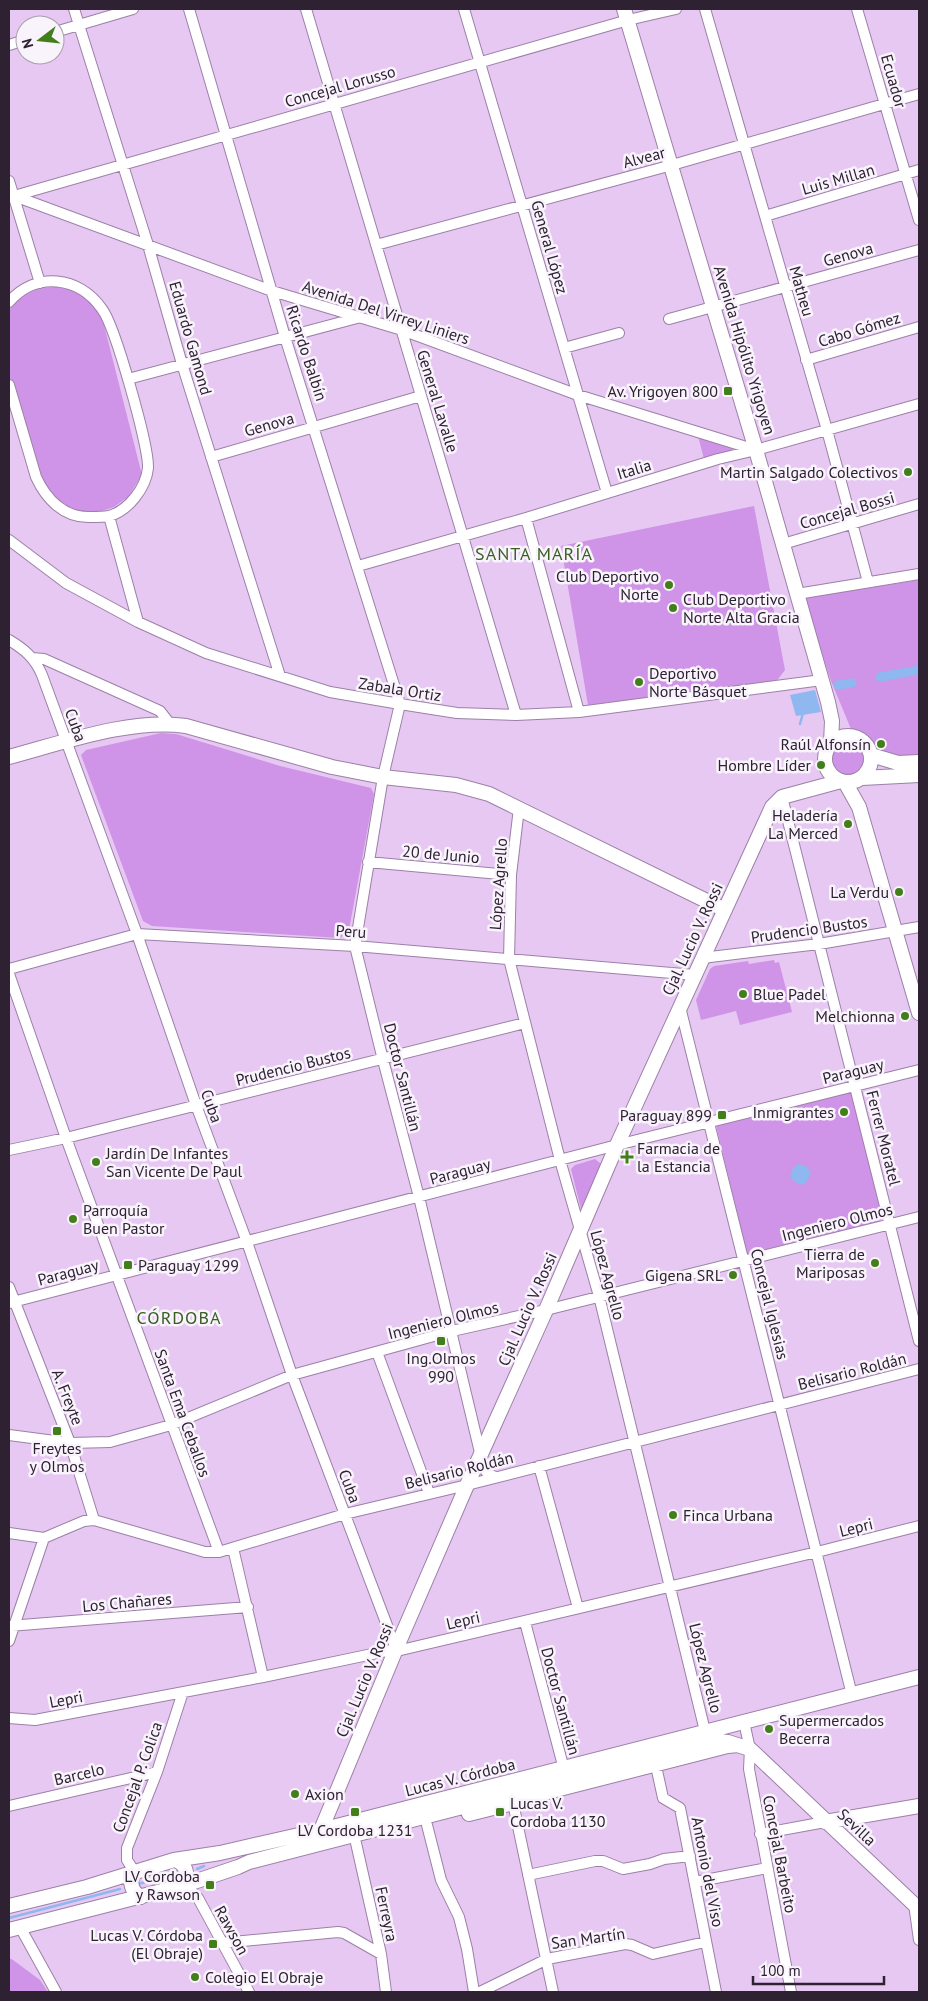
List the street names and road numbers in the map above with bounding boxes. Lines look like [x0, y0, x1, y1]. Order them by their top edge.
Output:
street label: Ecuador [877, 52, 911, 111]
street label: Concejal Lorusso [282, 61, 398, 111]
street label: Alvear [621, 142, 668, 172]
street label: Luis Millan [799, 159, 877, 199]
street label: General López [527, 198, 573, 296]
street label: Genova [821, 237, 875, 271]
street label: Avenida Hipólito Yrigoyen [710, 263, 780, 437]
street label: Matheu [785, 263, 819, 319]
street label: Avenida Del Virrey Liniers [300, 276, 472, 349]
street label: Eduardo Gamond [165, 279, 217, 397]
street label: Ricardo Balbín [282, 303, 332, 403]
street label: Cabo Gómez [816, 307, 902, 351]
street label: General Lavalle [413, 347, 463, 455]
street label: Genova [242, 407, 296, 441]
street label: Italia [614, 454, 654, 484]
street label: Concejal Bossi [797, 487, 897, 533]
street label: Zabala Ortiz [357, 673, 443, 705]
street label: Cuba [61, 706, 91, 744]
street label: López Agrello [485, 837, 511, 931]
street label: 20 de Junio [401, 841, 481, 867]
street label: Cjal. Lucio V. Rossi [657, 879, 727, 999]
street label: Prudencio Bustos [749, 911, 869, 947]
street label: Peru [335, 920, 367, 942]
street label: Doctor Santillán [380, 1021, 426, 1133]
street label: Prudencio Bustos [234, 1042, 353, 1090]
street label: Paraguay [820, 1054, 886, 1088]
street label: Cuba [197, 1087, 227, 1125]
street label: Ferrer Moratel [862, 1088, 906, 1188]
street label: Paraguay [427, 1153, 493, 1189]
street label: Ingeniero Olmos [780, 1199, 895, 1245]
street label: López Agrello [586, 1228, 630, 1322]
street label: Concejal Iglesias [747, 1246, 794, 1362]
street label: Cjal. Lucio V. Rossi [493, 1249, 561, 1369]
street label: Paraguay [35, 1254, 101, 1290]
street label: Ingeniero Olmos [386, 1297, 501, 1343]
street label: Santa Ema Ceballos [151, 1346, 215, 1480]
street label: Belisario Roldán [796, 1348, 908, 1394]
street label: A. Freyte [48, 1366, 88, 1428]
street label: Belisario Roldán [403, 1447, 515, 1493]
street label: Cuba [335, 1467, 365, 1505]
street label: Lepri [837, 1513, 875, 1541]
street label: Los Chañares [81, 1588, 173, 1616]
street label: Lepri [444, 1606, 482, 1634]
street label: Cjal. Lucio V. Rossi [331, 1620, 397, 1740]
street label: López Agrello [685, 1621, 727, 1715]
street label: Doctor Santillán [537, 1645, 585, 1757]
street label: Lepri [47, 1686, 85, 1712]
street label: Concejal P. Colica [108, 1719, 166, 1835]
street label: Lucas V. Córdoba [403, 1754, 517, 1800]
street label: Barcelo [52, 1759, 106, 1789]
street label: Concejal Barbeito [759, 1793, 801, 1915]
street label: Sevilla [834, 1804, 880, 1850]
street label: Antonio del Viso [688, 1815, 728, 1929]
street label: Ferreyra [371, 1885, 403, 1943]
street label: Rawson [210, 1902, 254, 1958]
street label: San Martín [550, 1923, 626, 1953]

